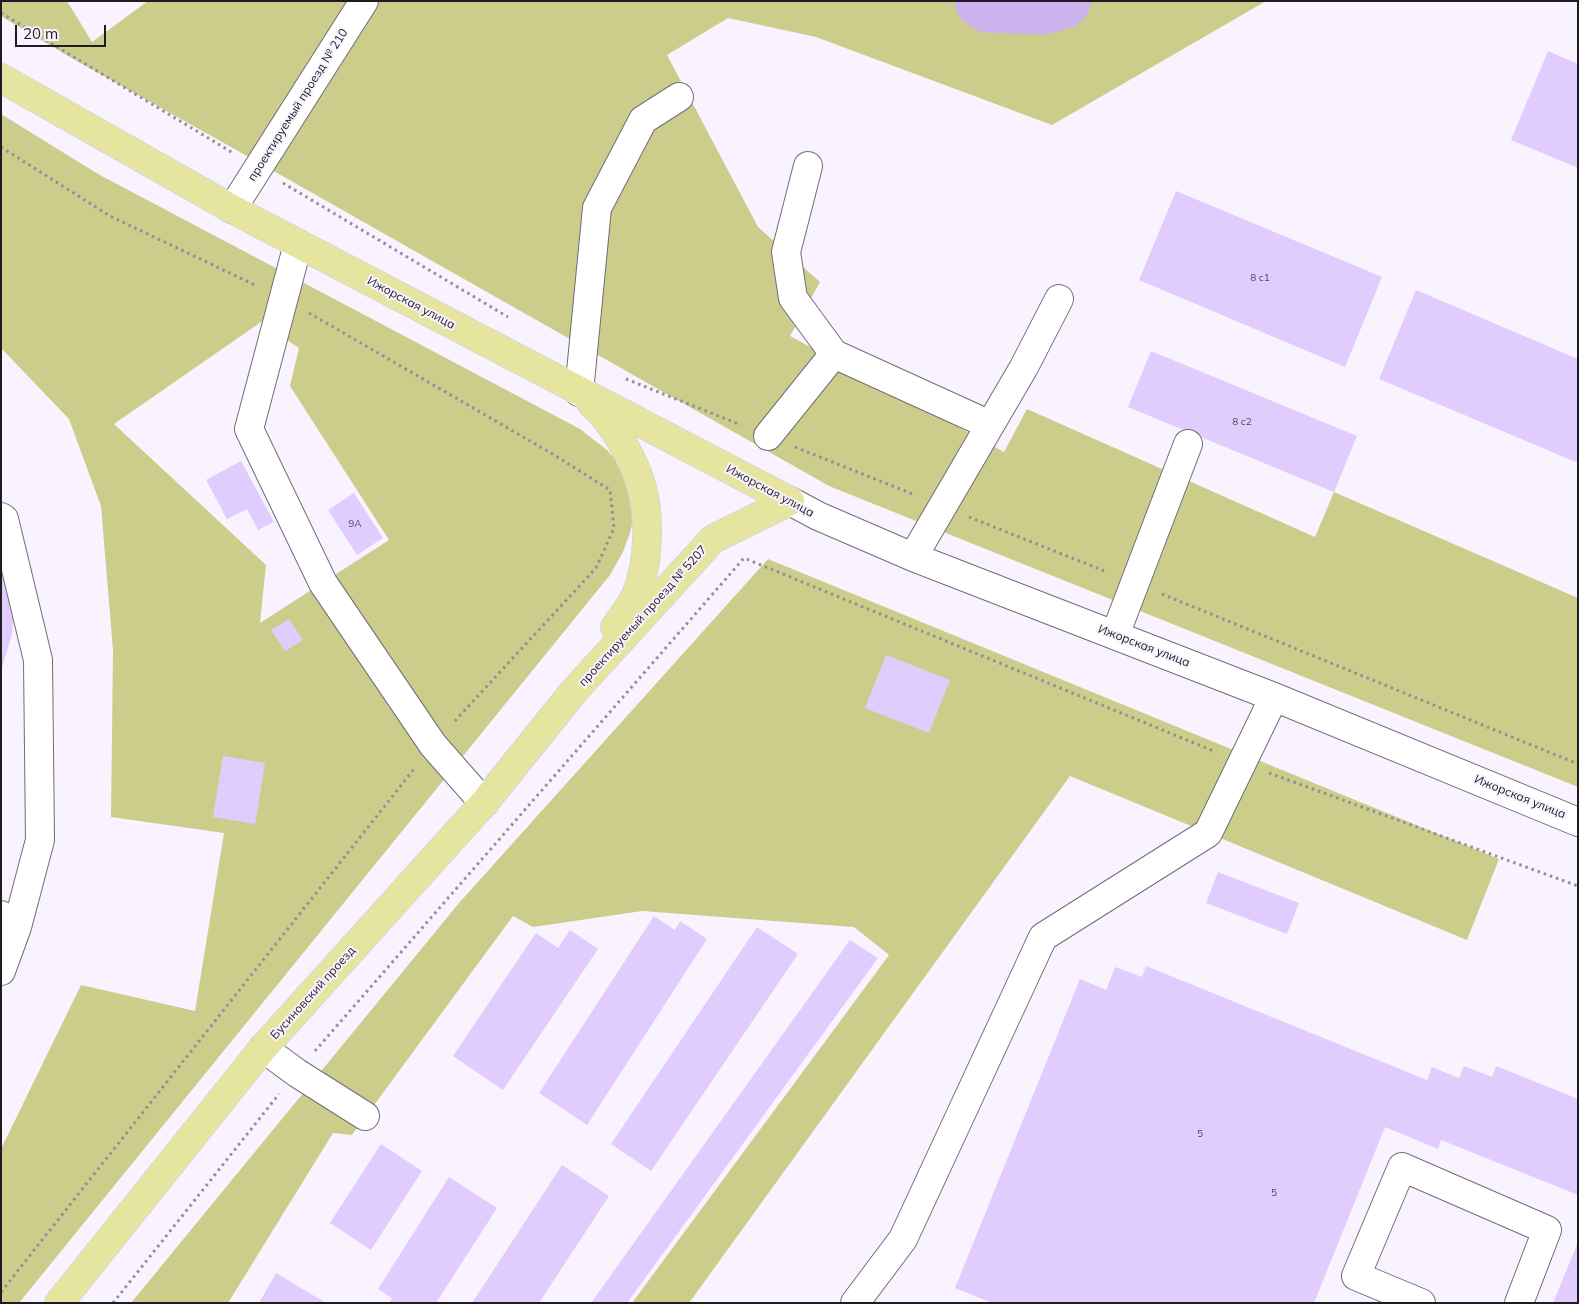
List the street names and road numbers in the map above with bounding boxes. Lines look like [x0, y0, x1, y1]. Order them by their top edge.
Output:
street label: проектируемый проезд № 210 [245, 26, 351, 184]
street label: Ижорская улица [365, 274, 457, 332]
street label: Ижорская улица [724, 462, 816, 520]
street label: проектируемый проезд № 5207 [576, 543, 710, 689]
street label: Ижорская улица [1096, 622, 1192, 670]
street label: Ижорская улица [1472, 772, 1568, 822]
street label: Бусиновский проезд [267, 944, 359, 1042]

